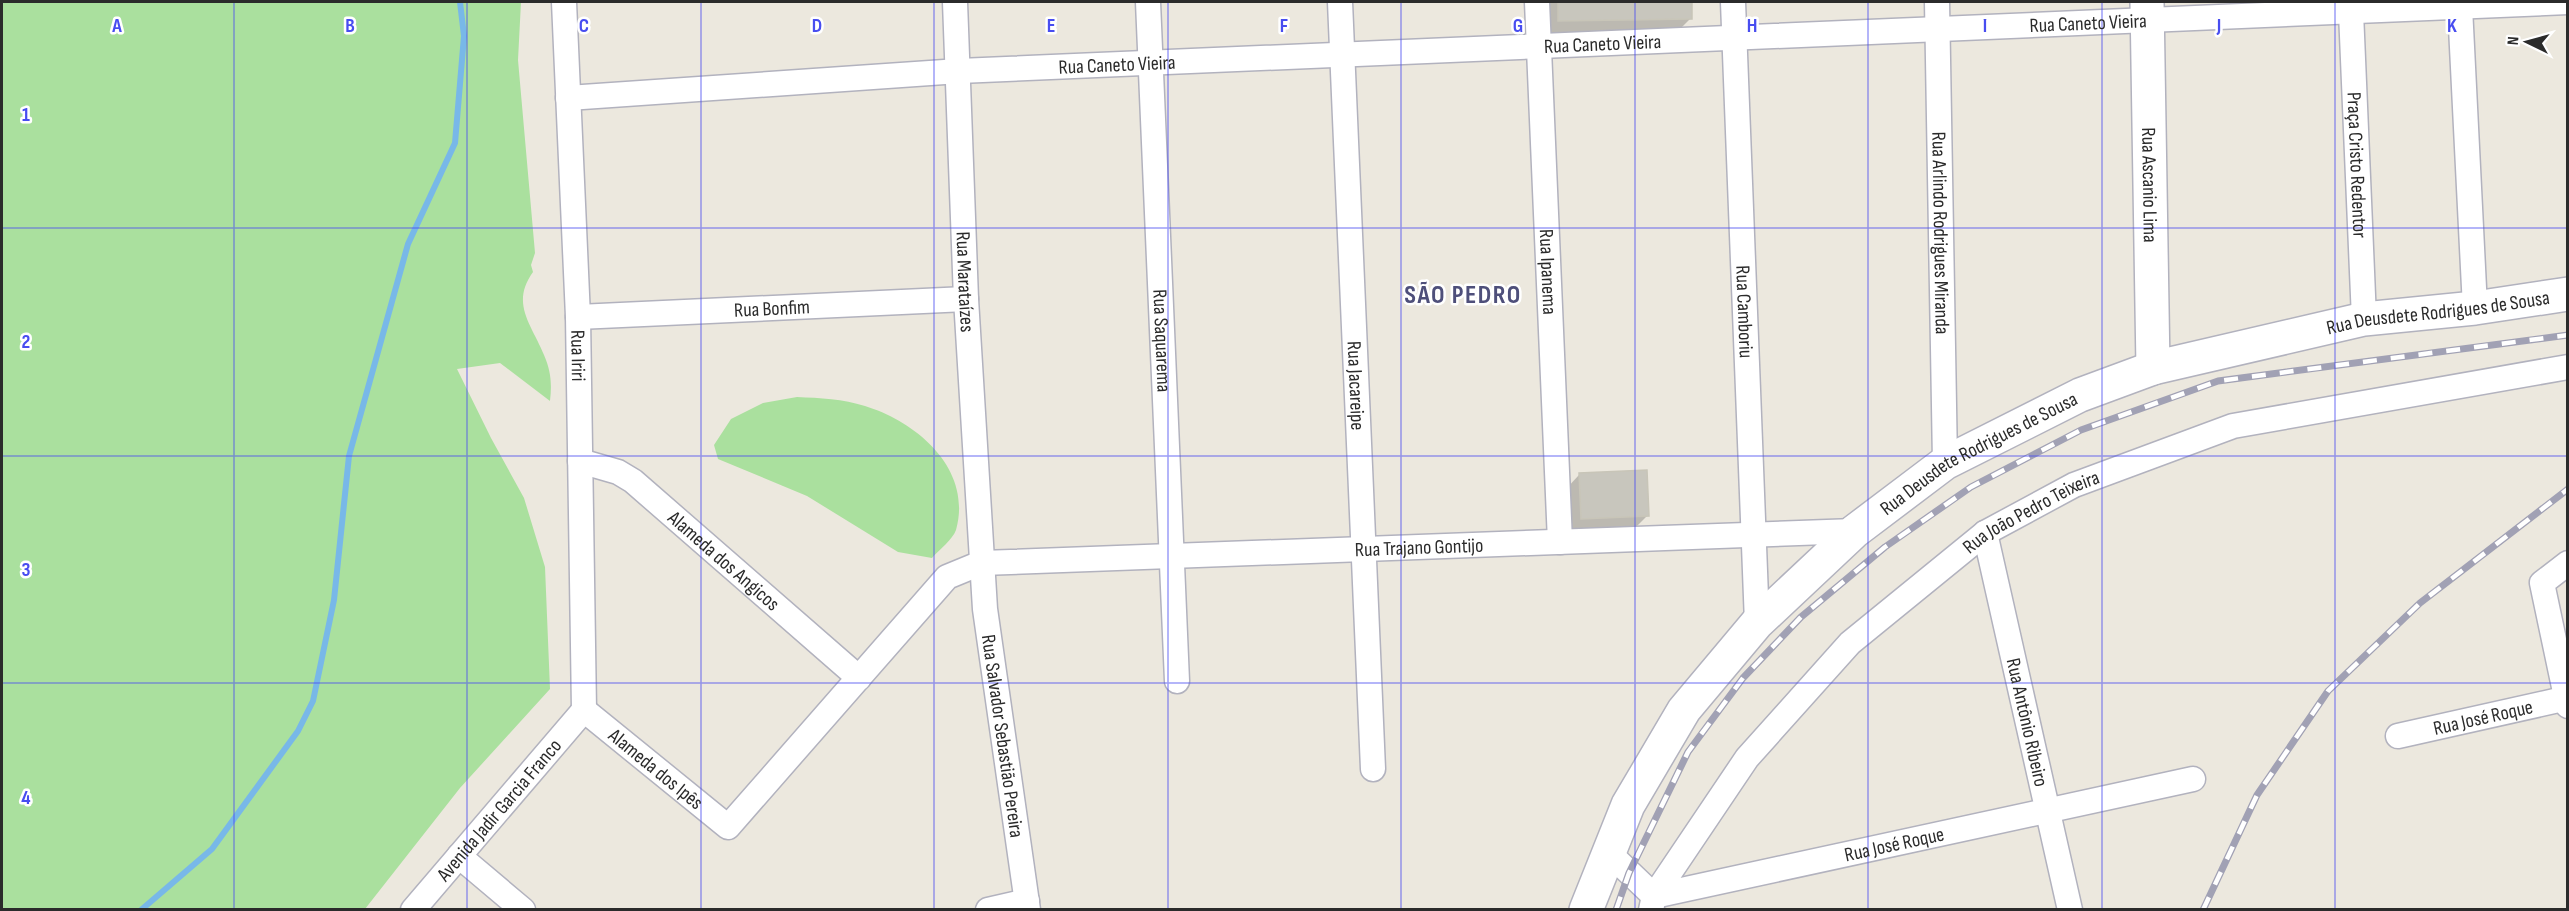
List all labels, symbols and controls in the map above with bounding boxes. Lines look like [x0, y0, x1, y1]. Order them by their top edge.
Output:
street label: Rua Caneto Vieira [2029, 9, 2147, 38]
north arrow [2497, 12, 2557, 72]
text: A [111, 14, 122, 38]
text: B [345, 14, 355, 38]
text: C [579, 14, 589, 38]
text: D [812, 14, 822, 38]
text: E [1047, 14, 1055, 38]
text: F [1280, 14, 1288, 38]
text: G [1513, 14, 1523, 38]
text: H [1747, 14, 1757, 38]
text: I [1983, 14, 1987, 38]
text: J [2216, 14, 2221, 38]
text: K [2447, 14, 2457, 38]
street label: Rua Caneto Vieira [1543, 30, 1662, 59]
text: N [2504, 36, 2523, 46]
street label: Rua Caneto Vieira [1058, 51, 1176, 80]
street label: Praça Cristo Redentor [2341, 91, 2372, 239]
text: 1 [22, 103, 30, 127]
street label: Rua Ascanio Lima [2136, 127, 2162, 243]
street label: Rua Arlindo Rodrigues Miranda [1926, 131, 1954, 335]
street label: Rua Ipanema [1534, 228, 1561, 315]
street label: Rua Marataízes [951, 231, 979, 333]
street label: Rua Camboriu [1730, 265, 1758, 359]
district label: SÃO PEDRO [1404, 280, 1522, 311]
street label: Rua Deusdete Rodrigues de Sousa [2324, 286, 2551, 340]
street label: Rua Saquarema [1147, 289, 1176, 393]
street label: Rua Bonfim [733, 295, 810, 323]
text: 2 [22, 330, 30, 354]
street label: Rua Iriri [565, 330, 590, 382]
street label: Rua Jacareipe [1342, 341, 1369, 431]
street label: Rua Deusdete Rodrigues de Sousa [1876, 387, 2082, 521]
street label: Rua João Pedro Teixeira [1958, 466, 2103, 559]
street label: Alameda dos Angicos [662, 506, 784, 616]
street label: Rua Trajano Gontijo [1354, 534, 1484, 562]
text: 3 [22, 558, 31, 582]
street label: Rua Salvador Sebastião Pereira [976, 633, 1029, 839]
street label: Rua Antônio Ribeiro [2001, 656, 2053, 789]
street label: Rua José Roque [2431, 695, 2535, 741]
street label: Alameda dos Ipês [603, 723, 708, 815]
street label: Avenida Jadir Garcia Franco [431, 734, 567, 887]
text: 4 [21, 786, 31, 810]
street label: Rua José Roque [1842, 822, 1946, 867]

